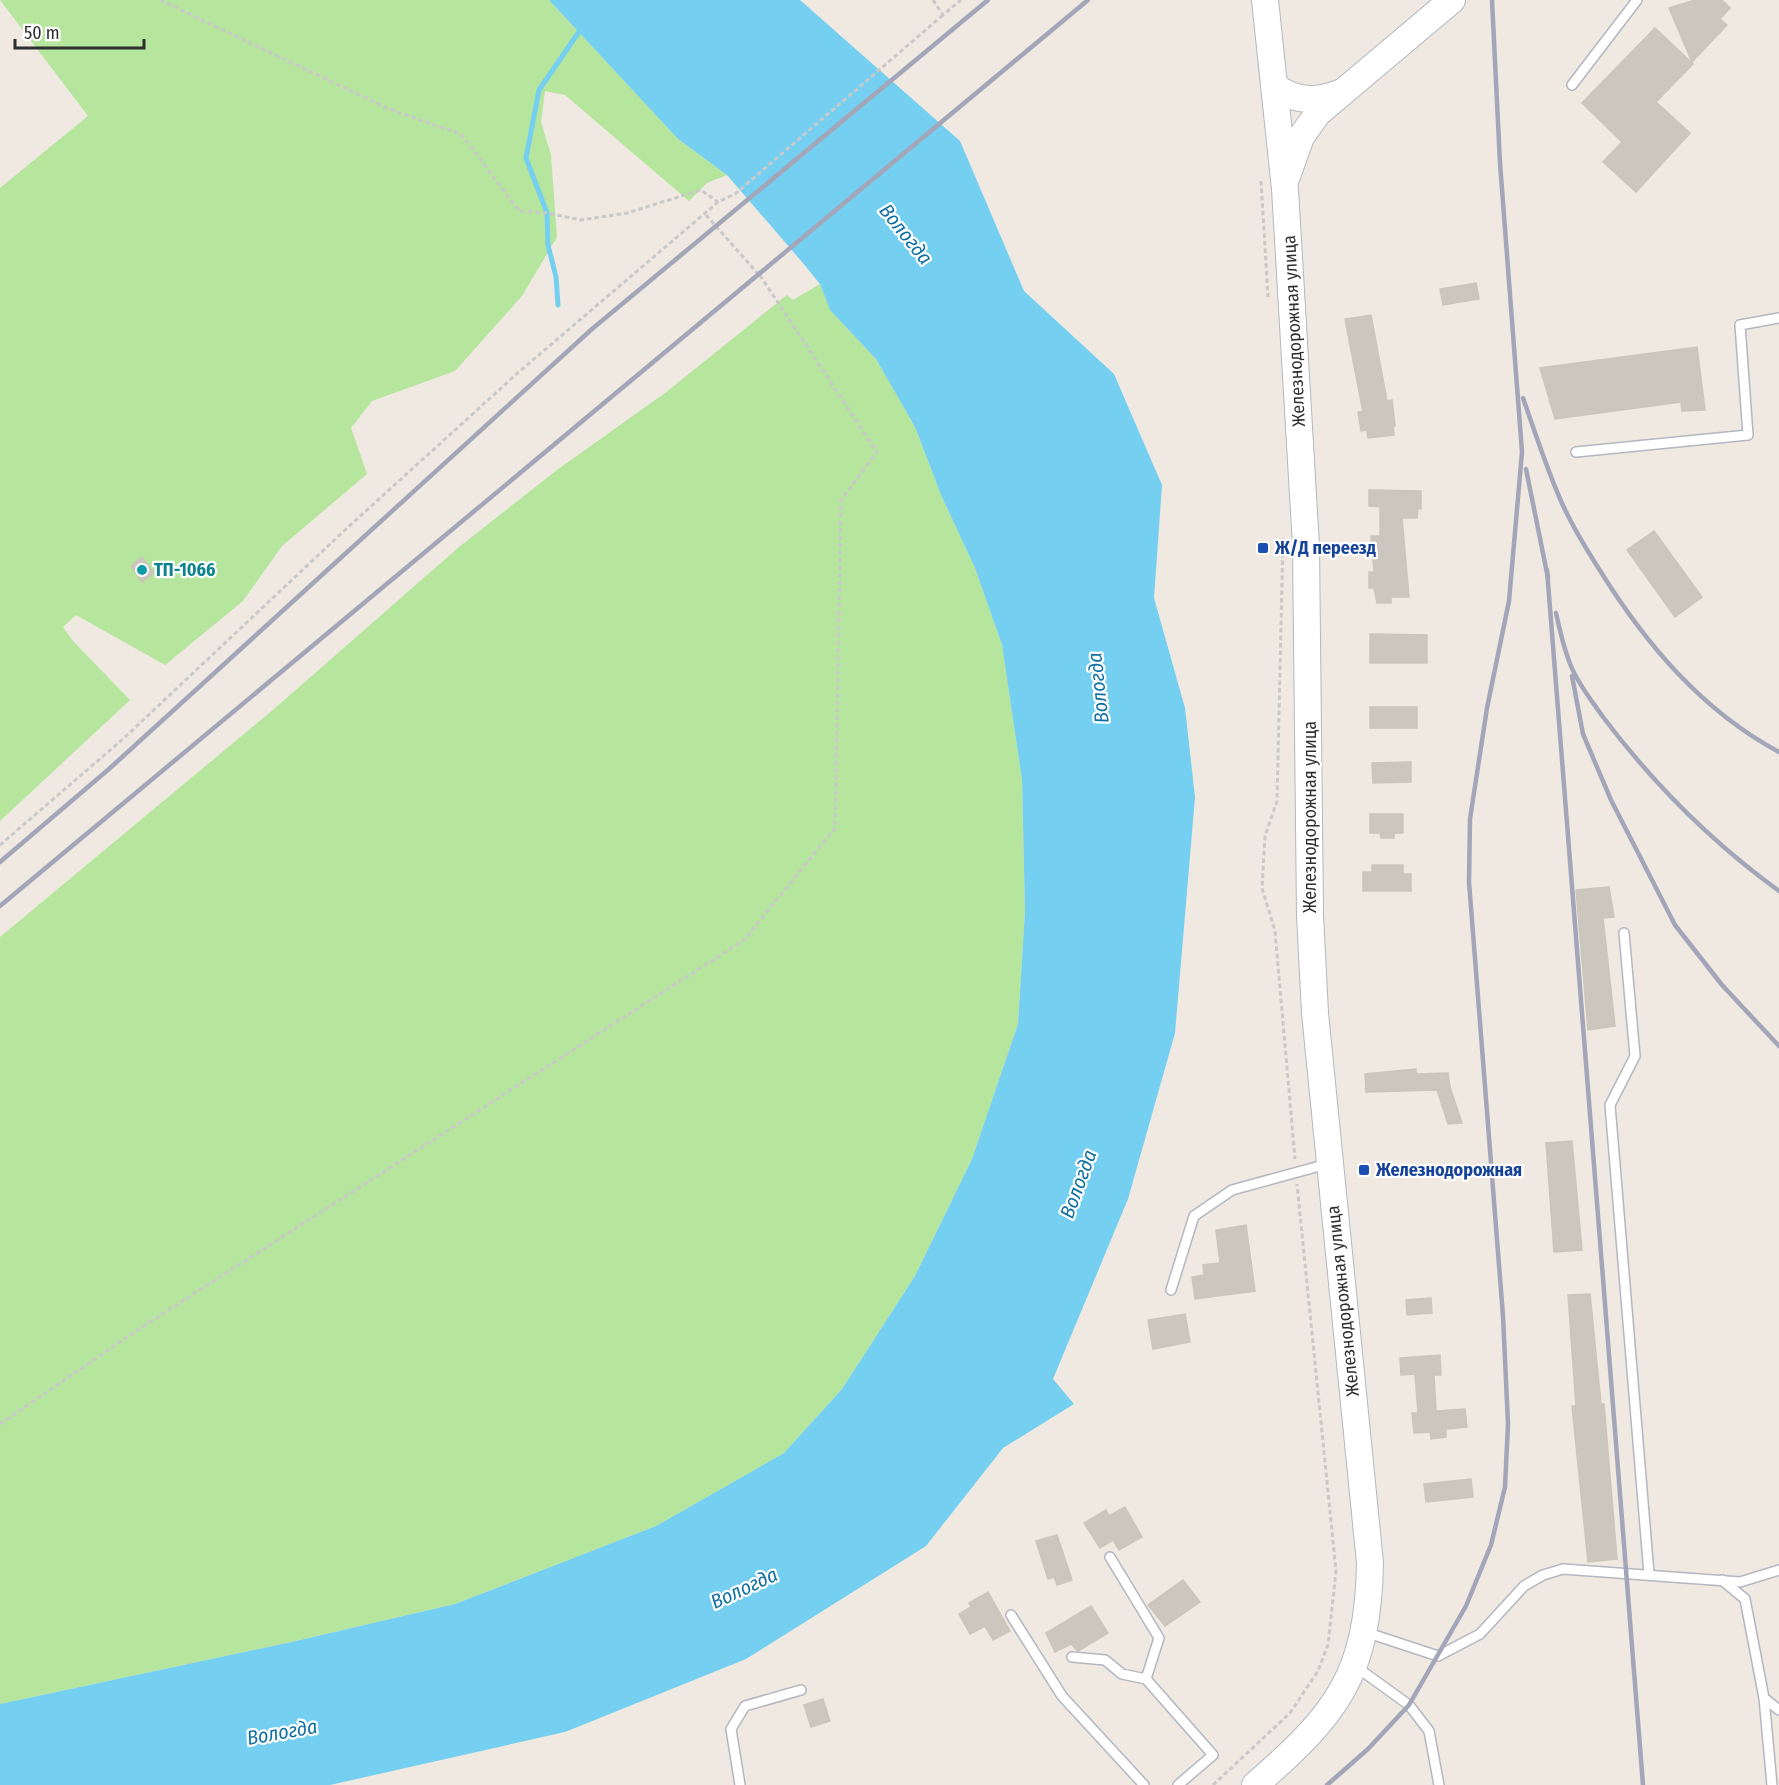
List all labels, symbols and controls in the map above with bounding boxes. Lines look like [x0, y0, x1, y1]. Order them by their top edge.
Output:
scale bar [15, 12, 144, 50]
text: 50 m [24, 22, 60, 44]
water label: Вологда [874, 199, 938, 269]
street label: Железнодорожная улица [1278, 234, 1310, 427]
place label: Ж/Д переезд [1274, 537, 1376, 559]
marker: Ж/Д переезд [1256, 541, 1270, 555]
place label: ТП-1066 [154, 559, 215, 581]
marker: ТП-1066 [135, 563, 149, 577]
water label: Вологда [1082, 651, 1114, 725]
street label: Железнодорожная улица [1299, 721, 1321, 913]
water label: Вологда [1055, 1147, 1101, 1221]
place label: Железнодорожная [1375, 1159, 1522, 1181]
marker: Железнодорожная [1357, 1163, 1371, 1177]
street label: Железнодорожная улица [1322, 1204, 1364, 1398]
water label: Вологда [707, 1562, 781, 1614]
water label: Вологда [245, 1714, 319, 1750]

